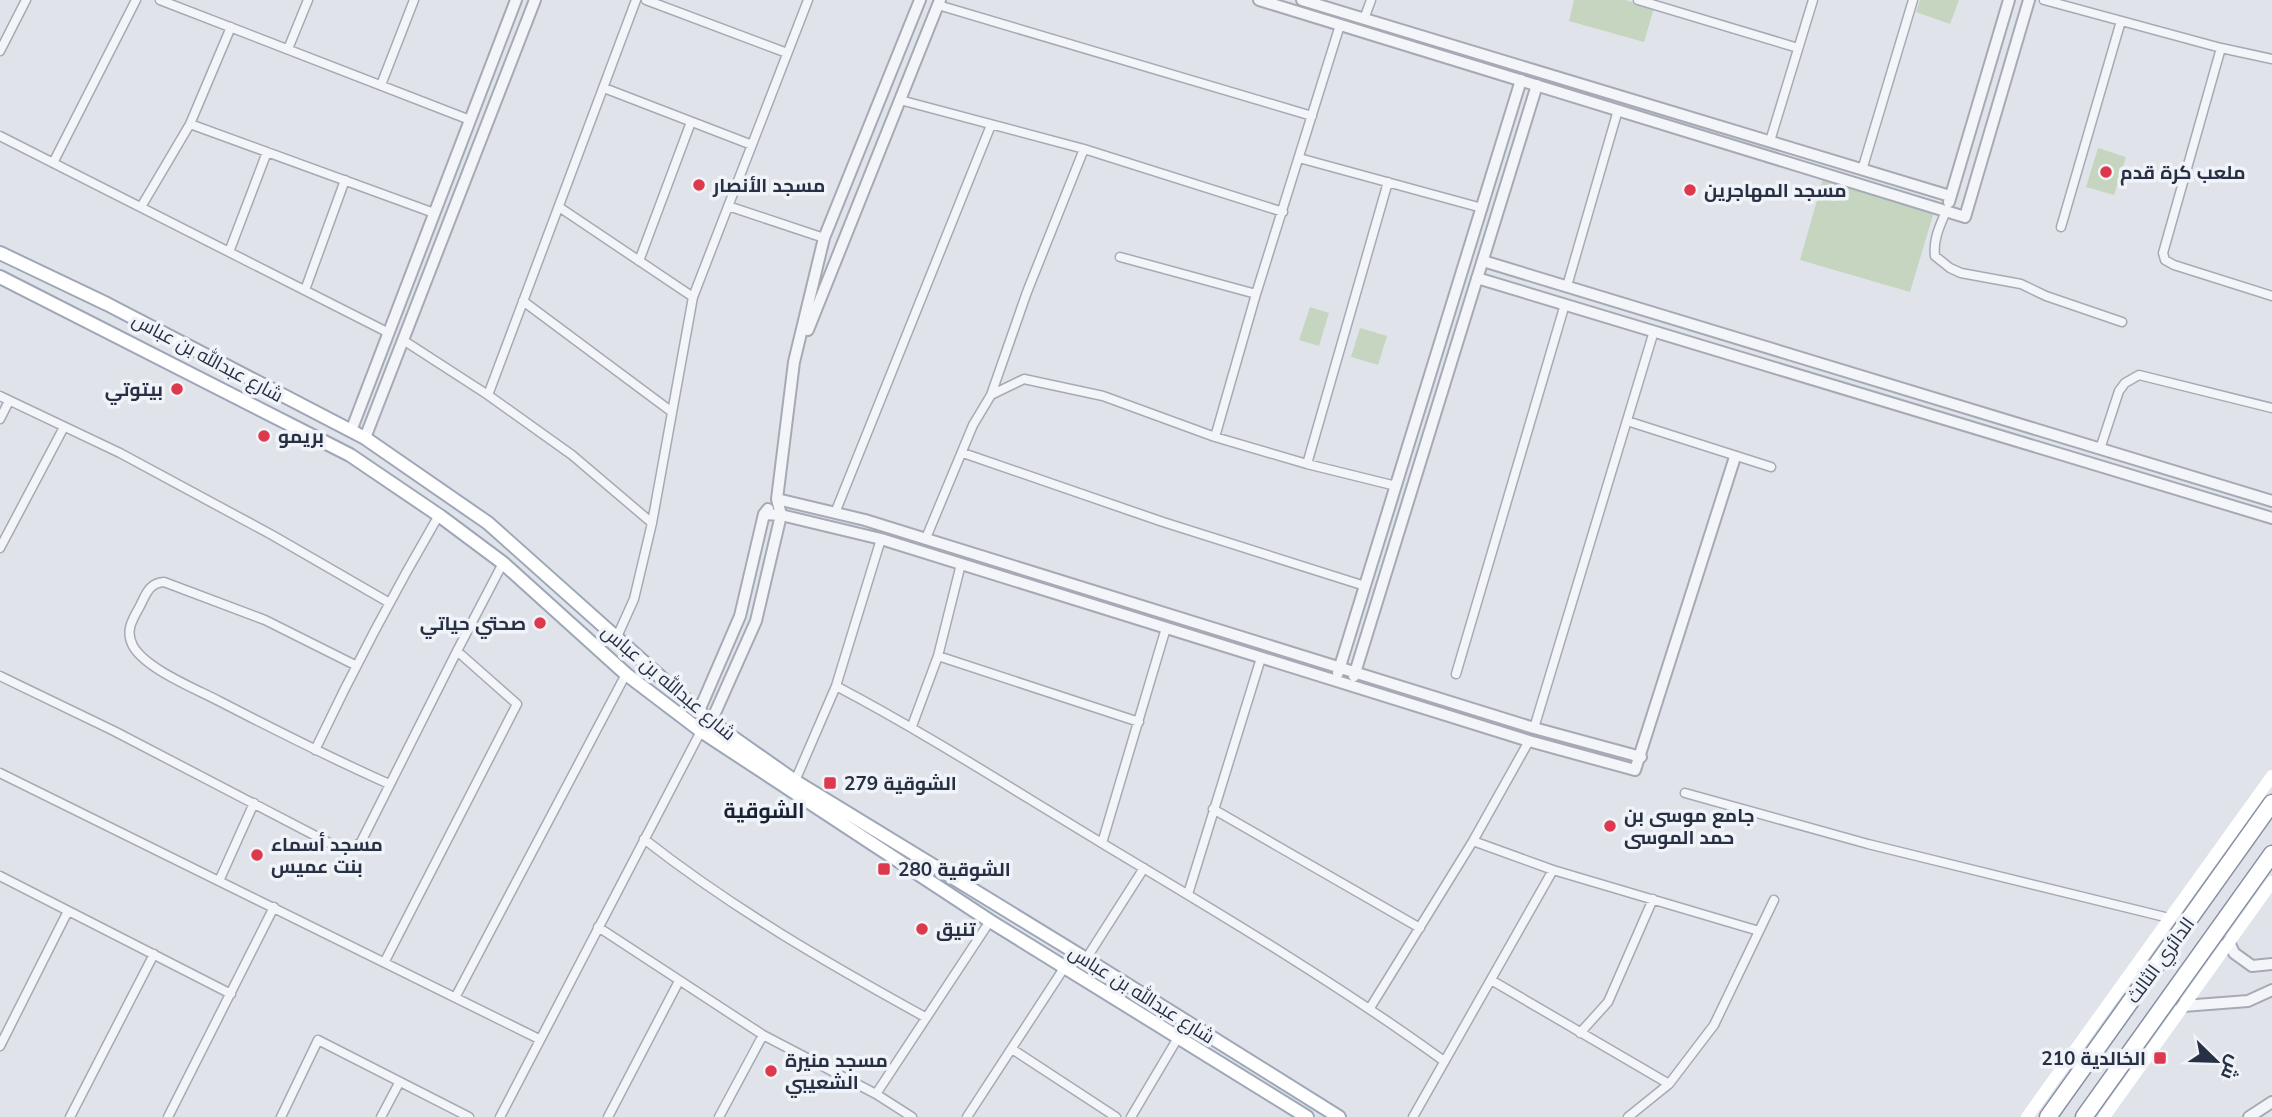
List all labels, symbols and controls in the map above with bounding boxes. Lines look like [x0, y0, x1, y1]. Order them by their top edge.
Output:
place label: ملعب كرة قدم [2120, 160, 2246, 186]
marker: ملعب كرة قدم [2098, 164, 2114, 180]
place label: مسجد الأنصار [712, 173, 825, 197]
marker: مسجد الأنصار [691, 177, 707, 193]
place label: مسجد المهاجرين [1704, 178, 1847, 202]
marker: مسجد المهاجرين [1682, 182, 1698, 198]
street label: شارع عبدالله بن عباس [127, 307, 288, 409]
place label: بيتوتي [105, 377, 163, 405]
marker: بيتوتي [169, 381, 185, 397]
place label: بريمو [278, 424, 324, 448]
marker: بريمو [256, 428, 272, 444]
place label: صحتي حياتي [420, 611, 526, 639]
marker: صحتي حياتي [532, 615, 548, 631]
street label: شارع عبدالله بن عباس [596, 619, 741, 747]
place label: الشوقية 279 [844, 771, 957, 795]
marker: الشوقية 279 [822, 775, 838, 791]
district label: الشوقية [723, 797, 805, 824]
place label: جامع موسى بن حمد الموسى [1624, 803, 1755, 849]
marker: جامع موسى بن حمد الموسى [1602, 818, 1618, 834]
place label: مسجد أسماء بنت عميس [271, 831, 383, 878]
marker: مسجد أسماء بنت عميس [249, 847, 265, 863]
place label: الشوقية 280 [898, 857, 1011, 881]
marker: الشوقية 280 [876, 861, 892, 877]
street label: الدائري الثالث [2121, 912, 2202, 1010]
place label: تنيق [936, 917, 976, 941]
marker: تنيق [914, 921, 930, 937]
street label: شارع عبدالله بن عباس [1064, 939, 1219, 1050]
north arrow [2181, 1026, 2251, 1096]
place label: الخالدية 210 [2041, 1046, 2146, 1070]
place label: مسجد منيرة الشعيبي [785, 1048, 888, 1098]
marker: الخالدية 210 [2152, 1050, 2168, 1066]
text: ش [2216, 1052, 2247, 1084]
marker: مسجد منيرة الشعيبي [763, 1063, 779, 1079]

